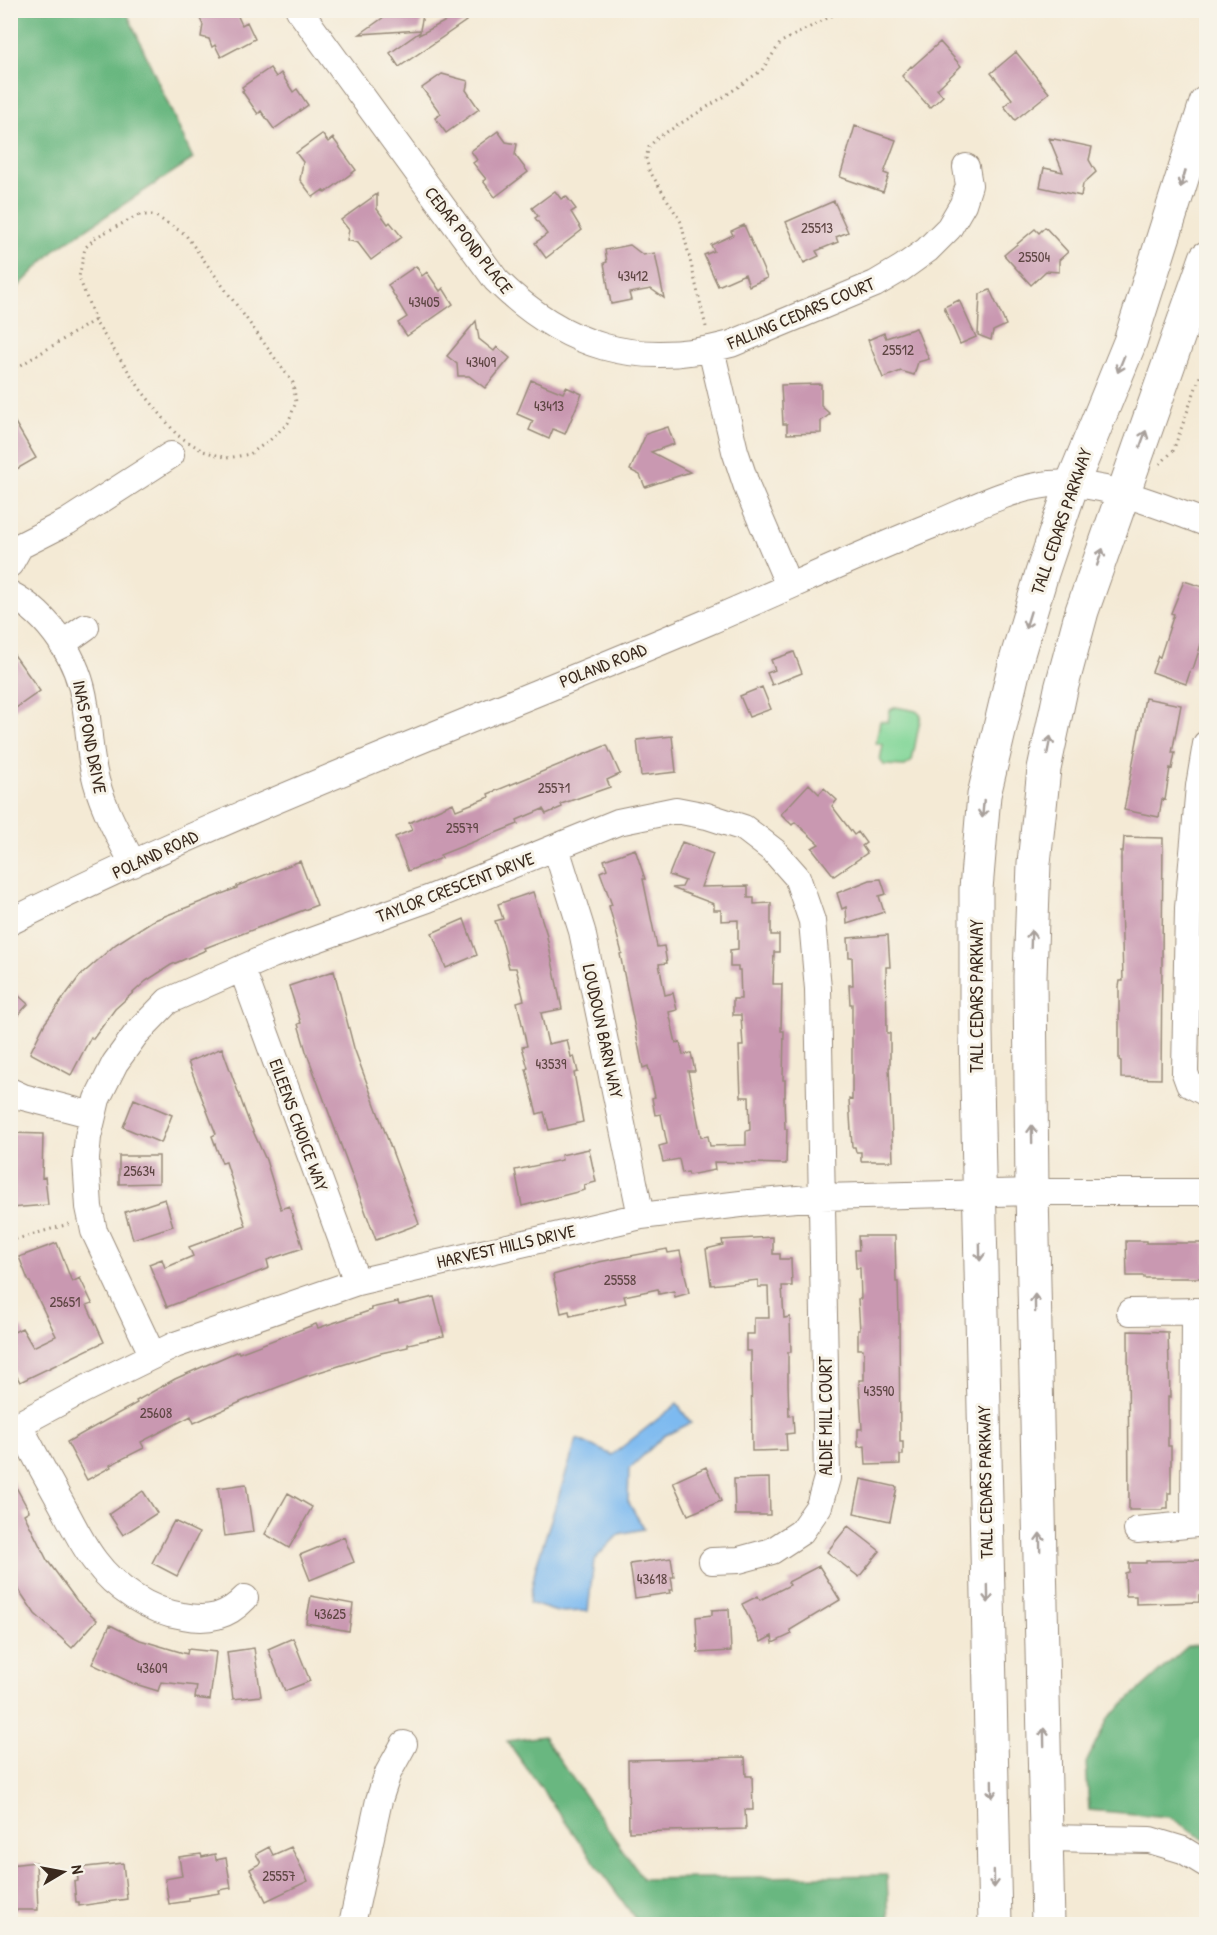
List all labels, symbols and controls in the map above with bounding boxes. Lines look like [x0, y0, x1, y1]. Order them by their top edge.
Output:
one-way arrow [1177, 169, 1188, 188]
street label: CEDAR POND PLACE [419, 181, 519, 299]
house number: 25513 [801, 217, 833, 238]
house number: 25504 [1018, 246, 1050, 267]
house number: 43412 [618, 265, 648, 286]
street label: FALLING CEDARS COURT [723, 270, 879, 356]
house number: 43405 [408, 291, 440, 312]
house number: 25512 [882, 339, 914, 360]
house number: 43409 [466, 351, 497, 372]
one-way arrow [1115, 354, 1126, 373]
house number: 43413 [534, 395, 564, 416]
one-way arrow [1138, 430, 1149, 449]
street label: TALL CEDARS PARKWAY [1024, 444, 1098, 598]
one-way arrow [1095, 548, 1106, 567]
one-way arrow [1022, 610, 1033, 629]
street label: POLAND ROAD [556, 636, 651, 694]
street label: INAS POND DRIVE [67, 678, 113, 796]
one-way arrow [1044, 736, 1055, 755]
house number: 25571 [538, 777, 570, 798]
one-way arrow [977, 799, 988, 819]
house number: 25579 [446, 817, 479, 838]
street label: POLAND ROAD [108, 823, 202, 885]
street label: TAYLOR CRESCENT DRIVE [372, 845, 538, 929]
street label: TALL CEDARS PARKWAY [964, 919, 989, 1073]
one-way arrow [1026, 930, 1037, 949]
street label: LOUDOUN BARN WAY [577, 962, 629, 1100]
house number: 43539 [536, 1053, 567, 1074]
street label: EILEENS CHOICE WAY [263, 1055, 335, 1195]
one-way arrow [1026, 1124, 1038, 1144]
house number: 25634 [123, 1160, 155, 1181]
street label: HARVEST HILLS DRIVE [434, 1218, 578, 1274]
one-way arrow [974, 1241, 986, 1261]
house number: 25558 [604, 1269, 636, 1290]
house number: 25651 [49, 1291, 81, 1312]
one-way arrow [1030, 1294, 1041, 1314]
street label: ALDIE MILL COURT [813, 1356, 838, 1476]
house number: 43590 [864, 1380, 895, 1401]
house number: 25608 [140, 1402, 172, 1423]
street label: TALL CEDARS PARKWAY [971, 1405, 999, 1559]
one-way arrow [1035, 1533, 1046, 1553]
house number: 43618 [637, 1568, 667, 1589]
one-way arrow [982, 1583, 993, 1603]
house number: 43625 [314, 1603, 346, 1624]
house number: 43609 [137, 1657, 168, 1678]
one-way arrow [1039, 1728, 1050, 1748]
one-way arrow [986, 1778, 998, 1798]
north arrow [33, 1842, 93, 1902]
text: N [66, 1863, 89, 1876]
house number: 25557 [262, 1865, 296, 1886]
one-way arrow [988, 1869, 1000, 1889]

